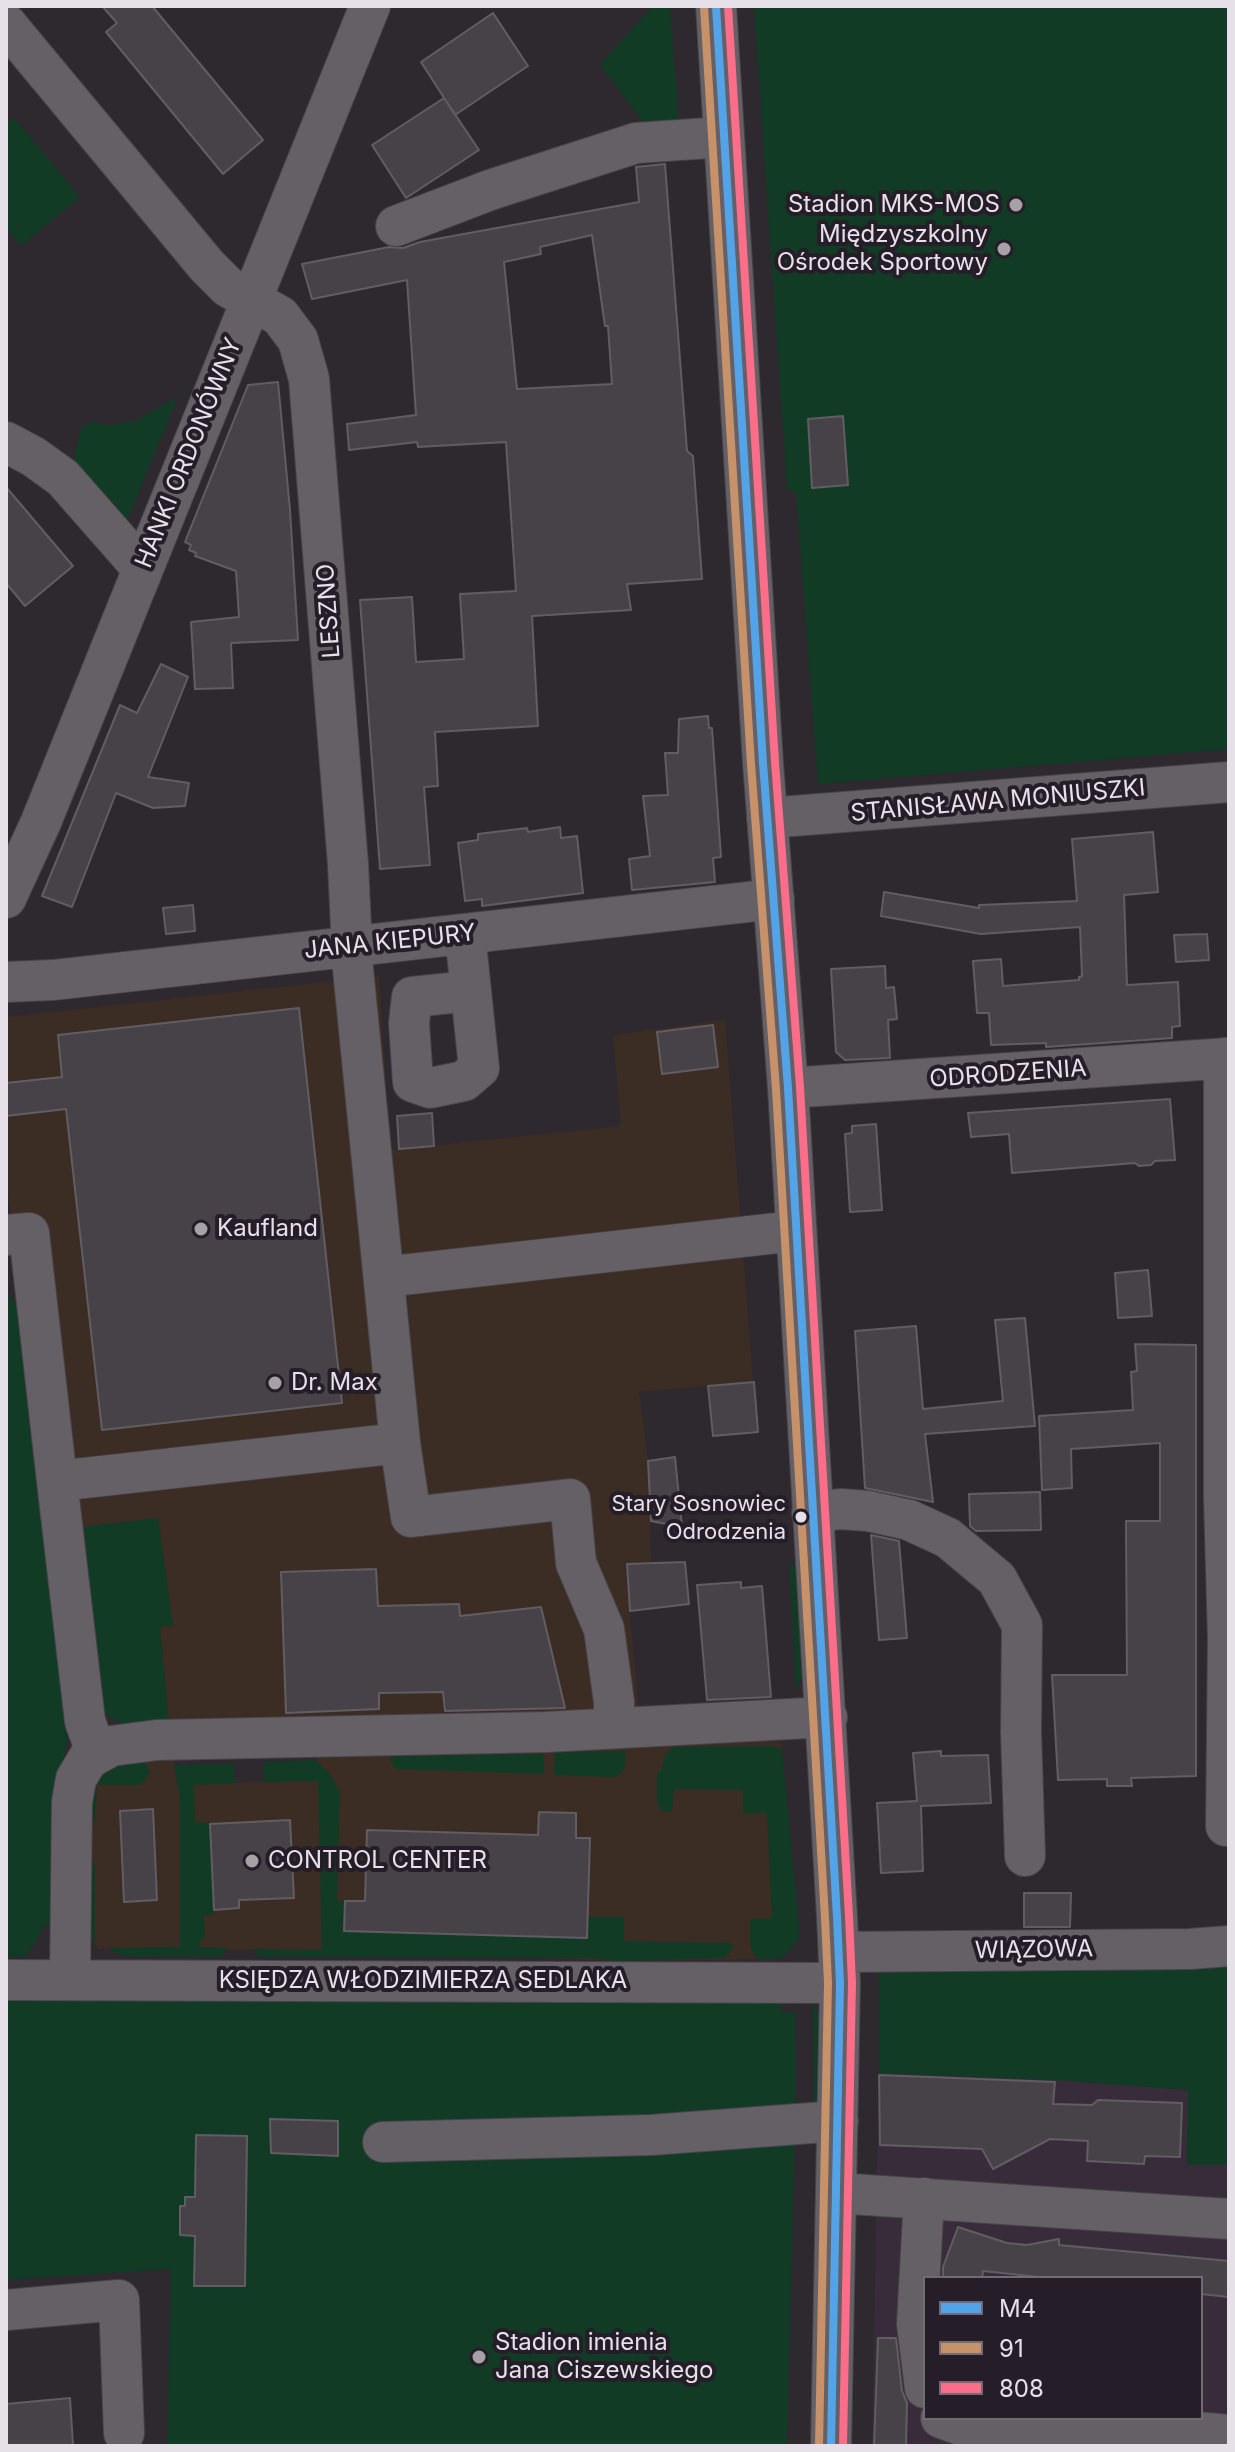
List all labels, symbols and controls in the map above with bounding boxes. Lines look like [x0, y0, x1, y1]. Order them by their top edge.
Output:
place label: Stadion MKS-MOS [788, 191, 1000, 219]
marker: Stadion MKS-MOS [1007, 196, 1025, 214]
place label: Międzyszkolny Ośrodek Sportowy [777, 221, 988, 277]
marker: Międzyszkolny Ośrodek Sportowy [995, 240, 1013, 258]
street label: HANKI ORDONÓWNY [130, 334, 248, 572]
street label: LESZNO [311, 563, 347, 659]
street label: STANISŁAWA MONIUSZKI [849, 774, 1147, 828]
street label: JANA KIEPURY [303, 919, 477, 965]
street label: ODRODZENIA [928, 1054, 1088, 1094]
place label: Kaufland [217, 1215, 318, 1243]
marker: Kaufland [192, 1220, 210, 1238]
place label: Dr. Max [291, 1369, 378, 1397]
marker: Dr. Max [266, 1374, 284, 1392]
place label: Stary Sosnowiec Odrodzenia [612, 1491, 786, 1542]
marker: Stary Sosnowiec Odrodzenia [793, 1509, 809, 1525]
place label: CONTROL CENTER [268, 1847, 487, 1875]
marker: CONTROL CENTER [243, 1852, 261, 1870]
street label: WIĄZOWA [975, 1935, 1093, 1965]
street label: KSIĘDZA WŁODZIMIERZA SEDLAKA [219, 1967, 627, 1995]
legend [923, 2276, 1203, 2420]
text: M4 [999, 2294, 1036, 2323]
place label: Stadion imienia Jana Ciszewskiego [495, 2329, 713, 2385]
text: 91 [999, 2334, 1024, 2363]
marker: Stadion imienia Jana Ciszewskiego [470, 2348, 488, 2366]
text: 808 [999, 2374, 1044, 2403]

